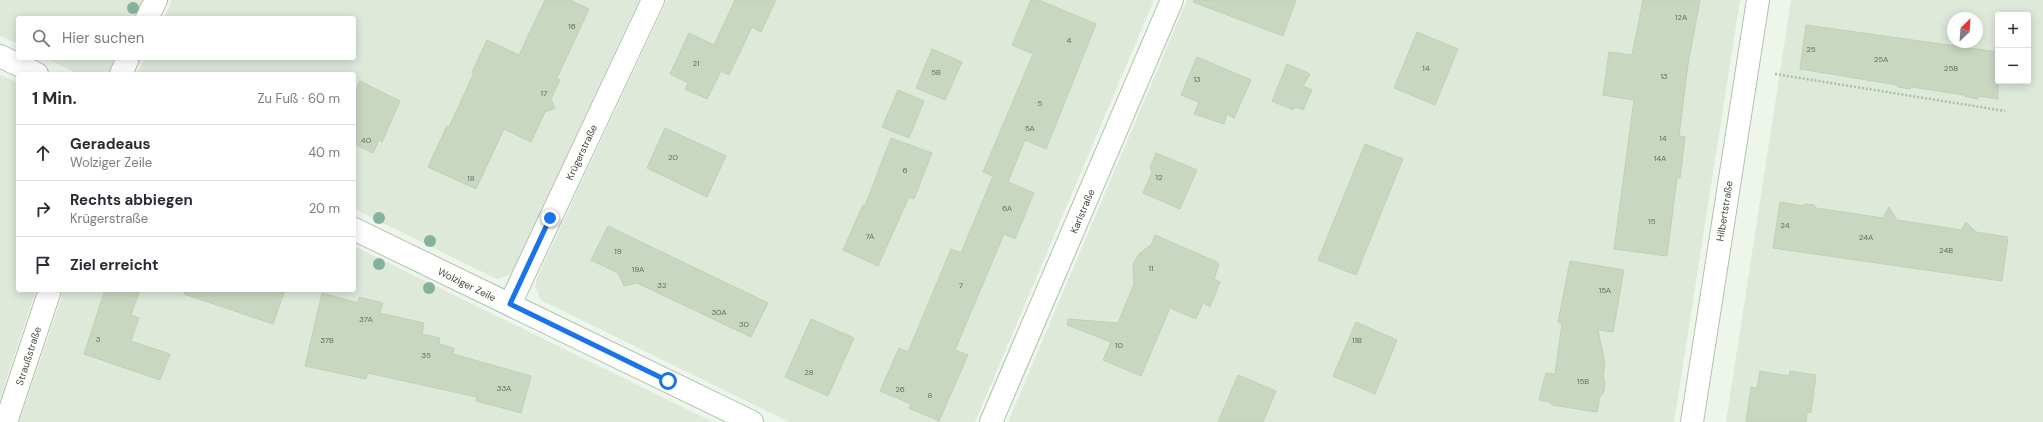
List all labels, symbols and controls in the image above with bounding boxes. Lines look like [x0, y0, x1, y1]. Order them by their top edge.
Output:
house number: 12A [1675, 12, 1688, 22]
north arrow [1947, 12, 1983, 48]
map controls [1995, 12, 2031, 84]
button: + [1995, 12, 2031, 48]
search box [16, 16, 356, 60]
house number: 16 [568, 21, 576, 31]
icon: search [30, 27, 52, 49]
text: Hier suchen [62, 28, 144, 48]
house number: 4 [1067, 35, 1072, 45]
house number: 25 [1806, 44, 1816, 54]
button: − [1995, 48, 2031, 84]
house number: 25A [1874, 54, 1889, 64]
house number: 21 [692, 58, 700, 68]
house number: 14 [1422, 63, 1430, 73]
house number: 25B [1944, 63, 1958, 73]
house number: 5B [931, 67, 941, 77]
house number: 13 [1660, 71, 1668, 81]
house number: 13 [1193, 74, 1201, 84]
text: 1 Min. [32, 87, 77, 109]
house number: 17 [541, 88, 547, 98]
text: Zu Fuß · 60 m [258, 90, 340, 107]
house number: 5 [1038, 98, 1043, 108]
street label: Krügerstraße [563, 122, 600, 182]
house number: 5A [1025, 123, 1036, 133]
house number: 14 [1659, 133, 1667, 143]
text: Geradeaus [70, 134, 151, 154]
house number: 40 [361, 135, 372, 145]
icon: ahead [32, 142, 54, 164]
text: 40 m [308, 144, 340, 161]
house number: 20 [668, 152, 679, 162]
house number: 14A [1654, 153, 1667, 163]
text: Wolziger Zeile [70, 154, 152, 171]
house number: 6 [902, 165, 908, 175]
house number: 12 [1155, 172, 1163, 182]
house number: 18 [467, 173, 475, 183]
street label: Hilbertstraße [1713, 180, 1736, 242]
street label: Karlstraße [1067, 187, 1098, 235]
text: Rechts abbiegen [70, 190, 193, 210]
icon: right [32, 198, 54, 220]
text: 20 m [309, 200, 340, 217]
house number: 6A [1002, 203, 1013, 213]
route end [541, 209, 559, 227]
text: Krügerstraße [70, 210, 148, 227]
house number: 15 [1648, 216, 1656, 226]
house number: 24 [1780, 220, 1790, 230]
house number: 7A [866, 231, 875, 241]
house number: 24A [1859, 232, 1874, 242]
house number: 24B [1939, 245, 1953, 255]
house number: 19 [614, 246, 622, 256]
icon: arrive [32, 254, 54, 276]
text: Ziel erreicht [70, 255, 159, 275]
house number: 11 [1149, 263, 1154, 273]
house number: 19A [632, 264, 645, 274]
street label: Wolziger Zeile [436, 265, 498, 304]
house number: 32 [657, 280, 667, 290]
house number: 7 [959, 280, 963, 290]
house number: 15A [1599, 285, 1612, 295]
house number: 30A [711, 307, 727, 317]
house number: 37A [359, 314, 373, 324]
house number: 30 [739, 319, 750, 329]
street label: Straußstraße [13, 325, 44, 387]
house number: 3 [96, 334, 101, 344]
house number: 37B [320, 335, 334, 345]
house number: 11B [1352, 335, 1362, 345]
house number: 10 [1115, 340, 1124, 350]
house number: 35 [421, 350, 431, 360]
house number: 28 [804, 367, 814, 377]
route start [659, 372, 677, 390]
house number: 15B [1577, 376, 1589, 386]
house number: 33A [497, 383, 512, 393]
house number: 26 [895, 384, 905, 394]
house number: 8 [928, 390, 933, 400]

